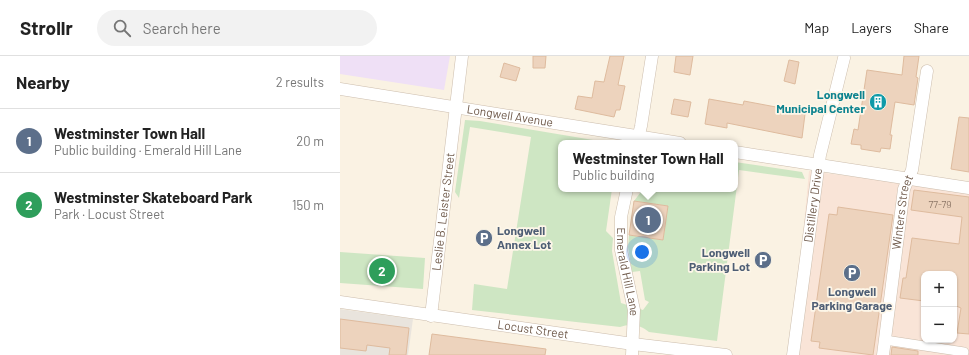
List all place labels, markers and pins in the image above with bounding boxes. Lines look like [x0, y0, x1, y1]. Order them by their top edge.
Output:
place label: Longwell Municipal Center [776, 87, 865, 115]
building icon: Longwell Municipal Center [868, 92, 888, 112]
pin: 1 [635, 205, 661, 235]
place label: Longwell Annex Lot [497, 223, 552, 251]
parking icon: Longwell Annex Lot [474, 228, 494, 248]
place label: Longwell Parking Lot [689, 245, 750, 273]
parking icon: Longwell Parking Lot [753, 250, 773, 270]
pin: 2 [369, 256, 395, 286]
parking icon: Longwell Parking Garage [842, 263, 862, 283]
place label: Longwell Parking Garage [812, 284, 893, 312]

